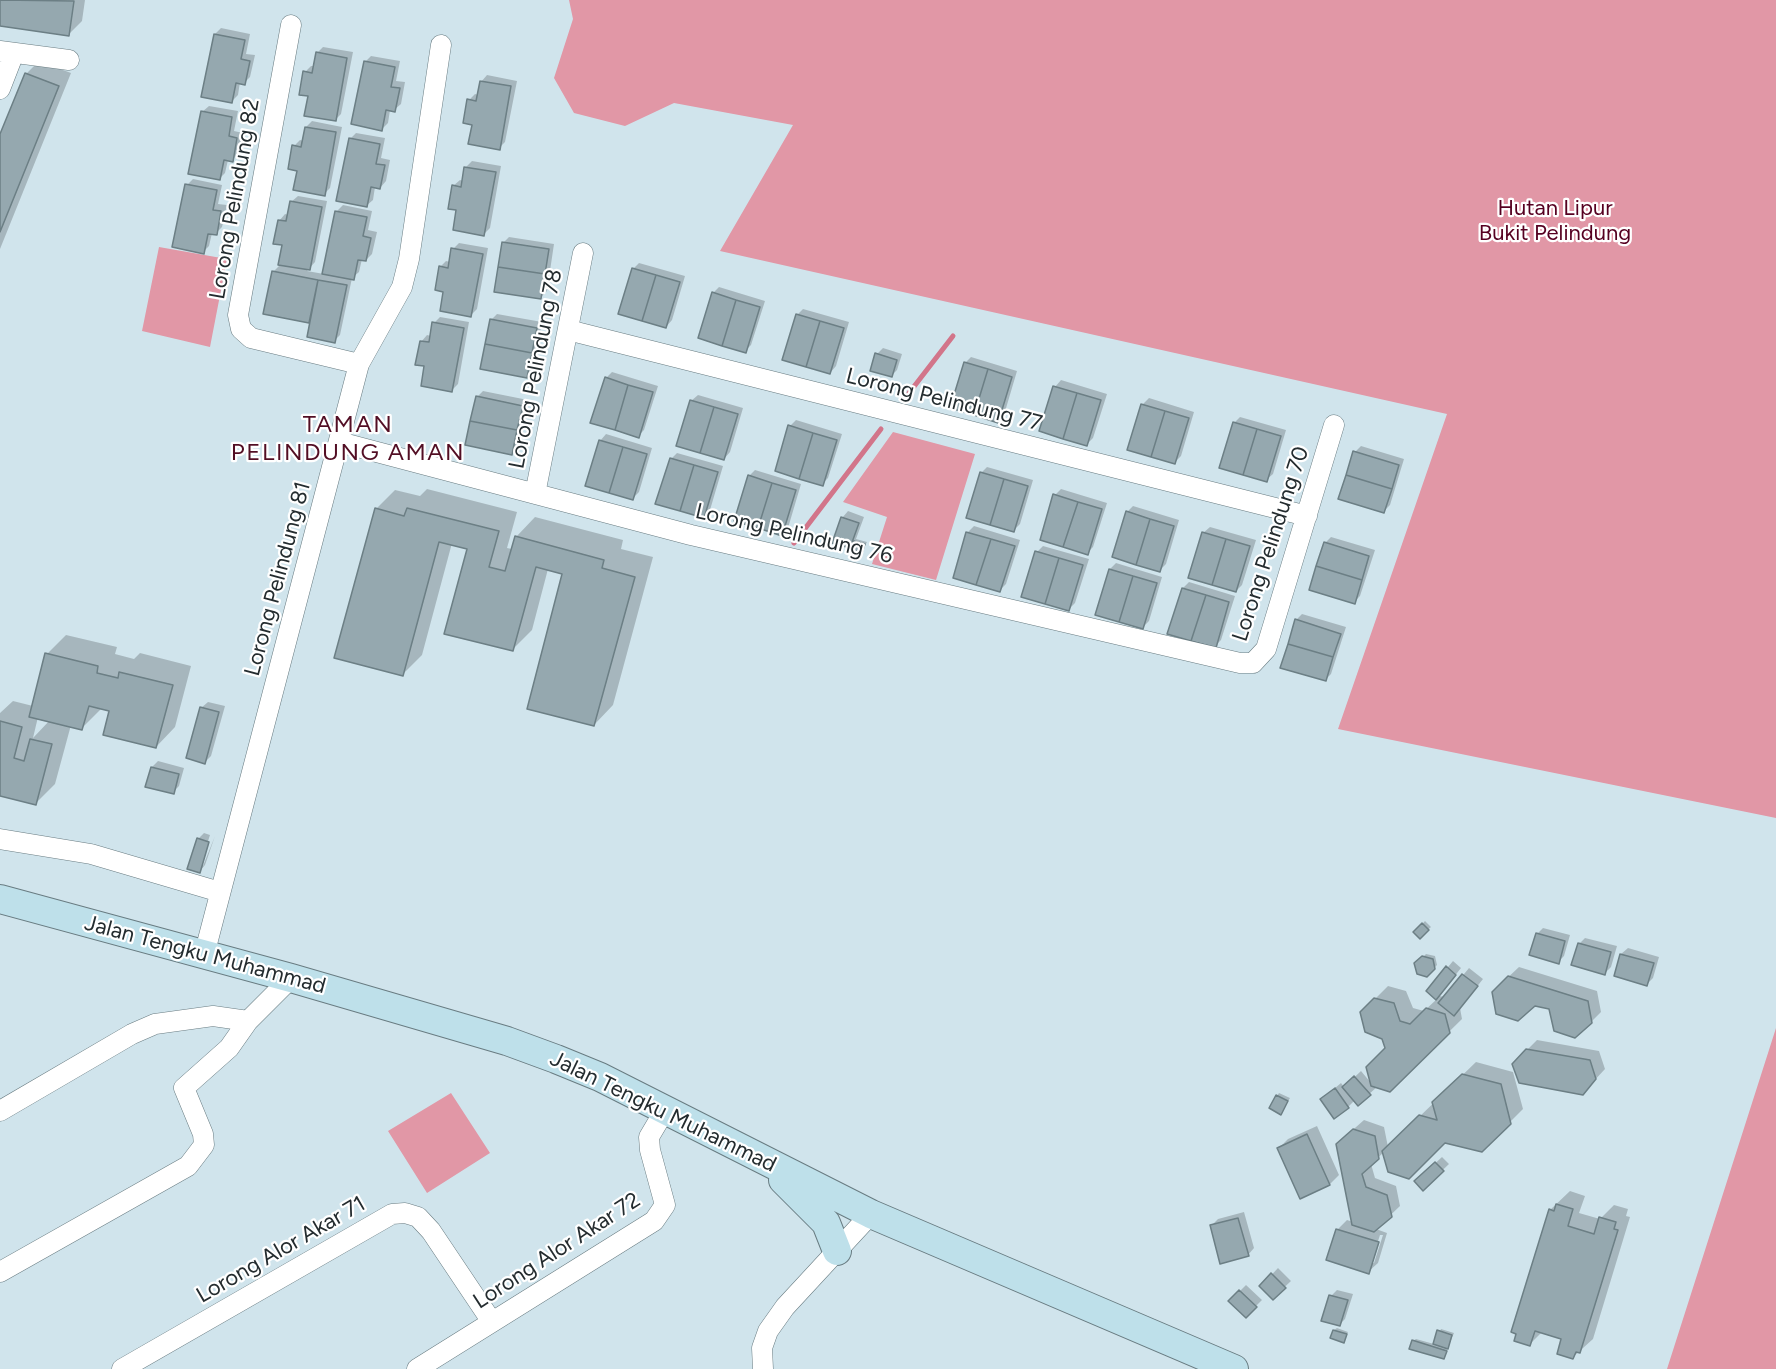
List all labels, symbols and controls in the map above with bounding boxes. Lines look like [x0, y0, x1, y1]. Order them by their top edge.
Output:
street label: Lorong Pelindung 82 [204, 97, 266, 301]
park label: Hutan Lipur Bukit Pelindung [1479, 196, 1631, 248]
street label: Lorong Pelindung 78 [504, 267, 568, 471]
street label: Lorong Pelindung 77 [843, 363, 1045, 437]
district label: TAMAN PELINDUNG AMAN [231, 411, 465, 467]
street label: Lorong Pelindung 70 [1227, 443, 1315, 645]
street label: Lorong Pelindung 81 [239, 479, 317, 679]
street label: Lorong Pelindung 76 [693, 498, 895, 570]
street label: Jalan Tengku Muhammad [82, 910, 328, 1000]
street label: Jalan Tengku Muhammad [545, 1046, 781, 1178]
street label: Lorong Alor Akar 72 [468, 1187, 646, 1315]
street label: Lorong Alor Akar 71 [192, 1191, 370, 1309]

